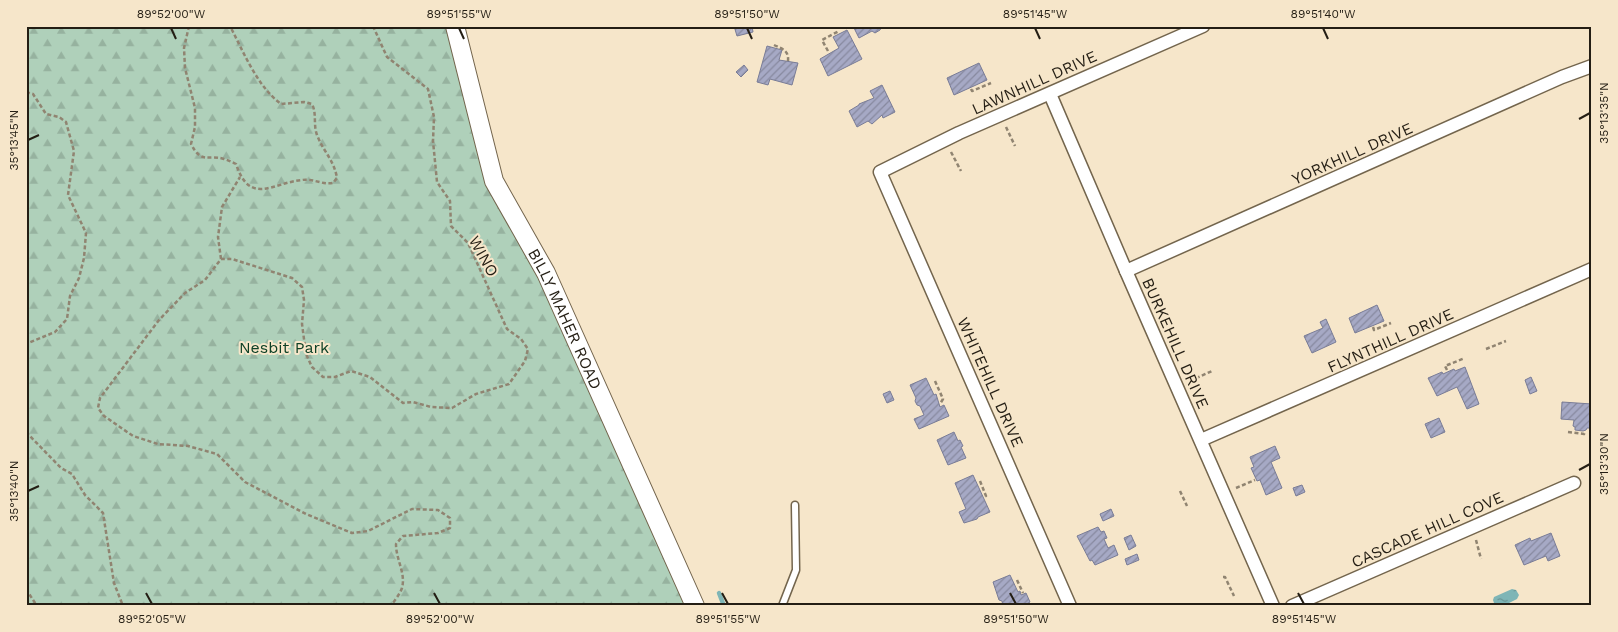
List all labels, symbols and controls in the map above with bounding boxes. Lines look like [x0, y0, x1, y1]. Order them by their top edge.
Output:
text: 89°52'00"W [137, 7, 206, 21]
text: 89°51'55"W [426, 7, 492, 21]
text: 89°51'50"W [714, 7, 780, 21]
text: 89°51'45"W [1003, 7, 1068, 21]
text: 89°51'40"W [1291, 7, 1356, 21]
street label: LAWNHILL DRIVE [969, 46, 1100, 119]
text: 35°13'35"N [1597, 82, 1611, 144]
text: 35°13'45"N [7, 110, 21, 170]
street label: YORKHILL DRIVE [1289, 118, 1415, 189]
street label: WINO [465, 232, 502, 280]
street label: BILLY MAHER ROAD [524, 245, 606, 392]
street label: BURKEHILL DRIVE [1138, 275, 1213, 412]
street label: FLYNTHILL DRIVE [1324, 304, 1456, 377]
street label: WHITEHILL DRIVE [953, 314, 1028, 450]
park label: Nesbit Park [239, 338, 329, 357]
text: 35°13'30"N [1597, 433, 1611, 495]
text: 35°13'40"N [7, 460, 21, 522]
street label: CASCADE HILL COVE [1348, 487, 1506, 572]
text: 89°52'05"W [118, 612, 186, 626]
text: 89°52'00"W [406, 612, 475, 626]
text: 89°51'55"W [695, 612, 761, 626]
text: 89°51'50"W [983, 612, 1049, 626]
text: 89°51'45"W [1272, 612, 1337, 626]

